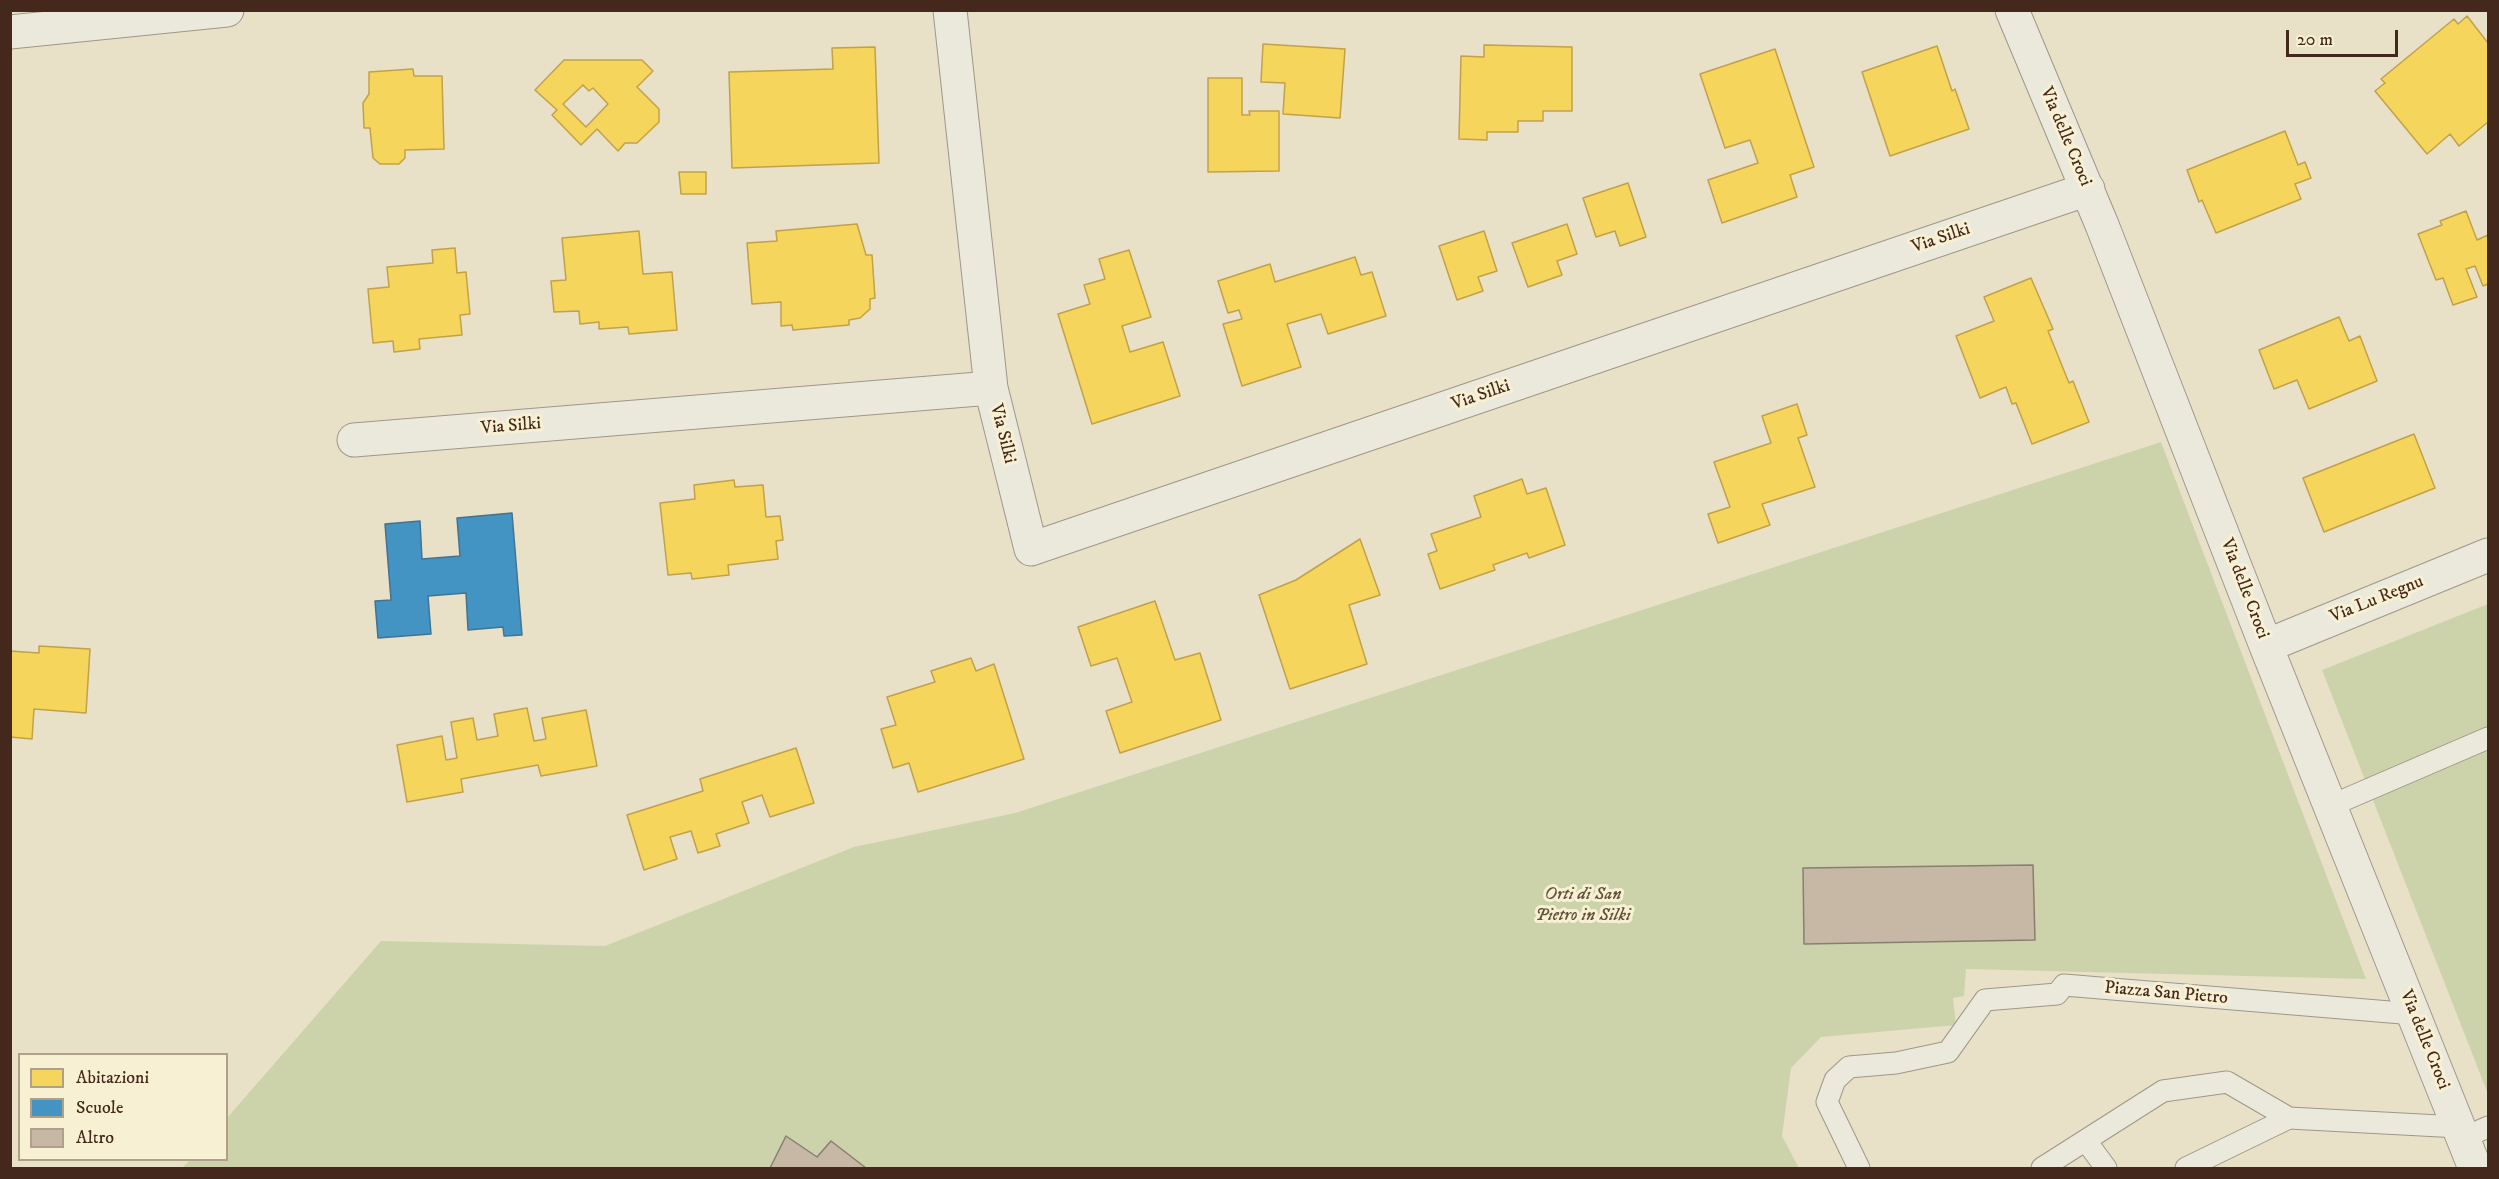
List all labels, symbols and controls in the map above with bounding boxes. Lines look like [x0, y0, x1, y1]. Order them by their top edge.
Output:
scale bar [2289, 18, 2402, 56]
text: 20 m [2297, 29, 2333, 51]
street label: Via delle Croci [2034, 84, 2096, 190]
street label: Via Silki [1909, 219, 1973, 259]
street label: Via Silki [1449, 376, 1513, 416]
street label: Via Silki [984, 402, 1020, 466]
street label: Via Silki [480, 414, 542, 440]
street label: Via delle Croci [2215, 536, 2273, 642]
street label: Via Lu Regnu [2327, 571, 2427, 629]
park label: Orti di San Pietro in Silki [1535, 884, 1631, 926]
street label: Piazza San Pietro [2103, 978, 2229, 1010]
street label: Via delle Croci [2394, 987, 2454, 1093]
legend [18, 1053, 228, 1161]
text: Abitazioni [76, 1067, 149, 1089]
text: Scuole [76, 1097, 123, 1119]
text: Altro [76, 1127, 114, 1149]

